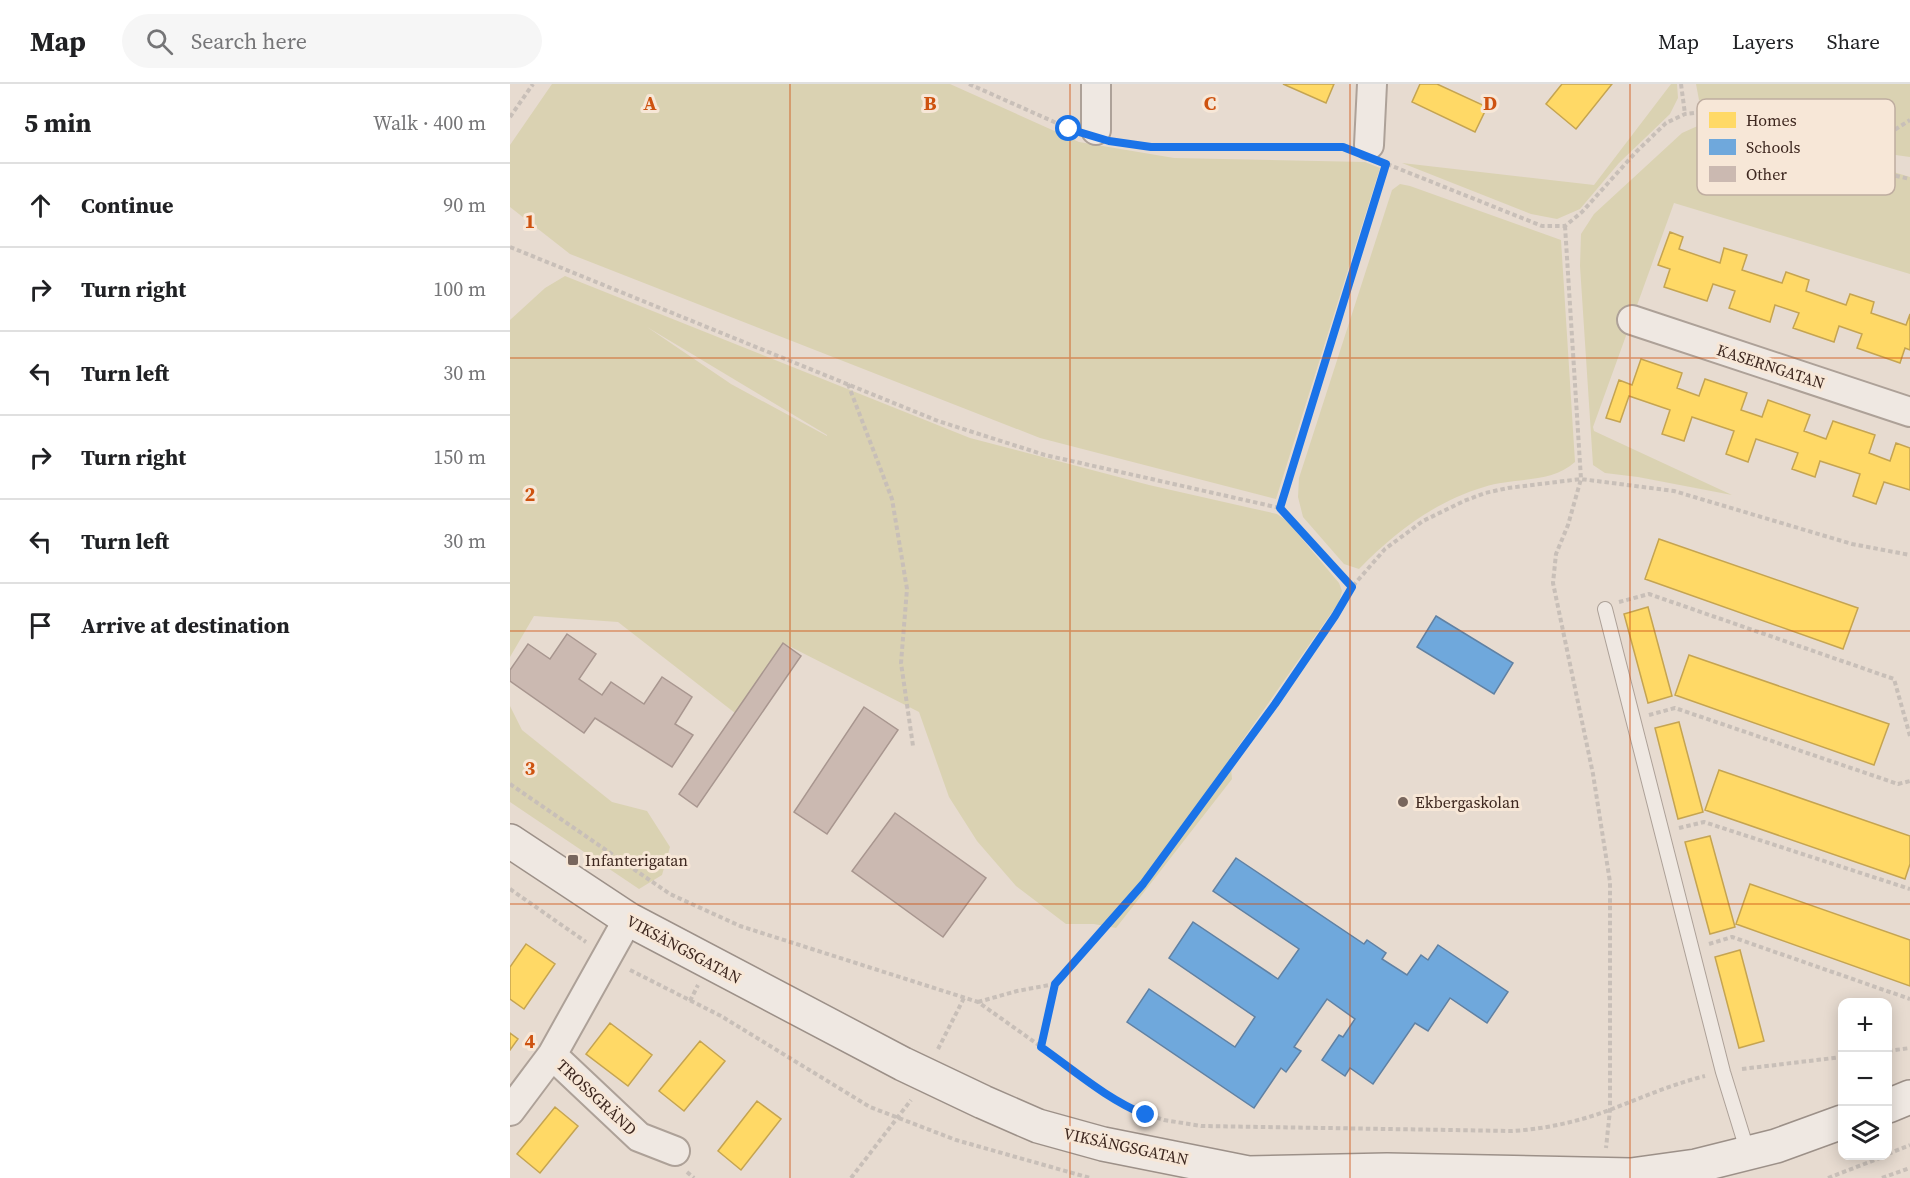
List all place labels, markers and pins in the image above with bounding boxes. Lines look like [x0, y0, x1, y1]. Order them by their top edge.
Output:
place label: Ekbergaskolan [1415, 791, 1520, 813]
marker: Ekbergaskolan [1396, 795, 1410, 809]
place label: Infanterigatan [585, 849, 688, 871]
marker: Infanterigatan [566, 853, 580, 867]

